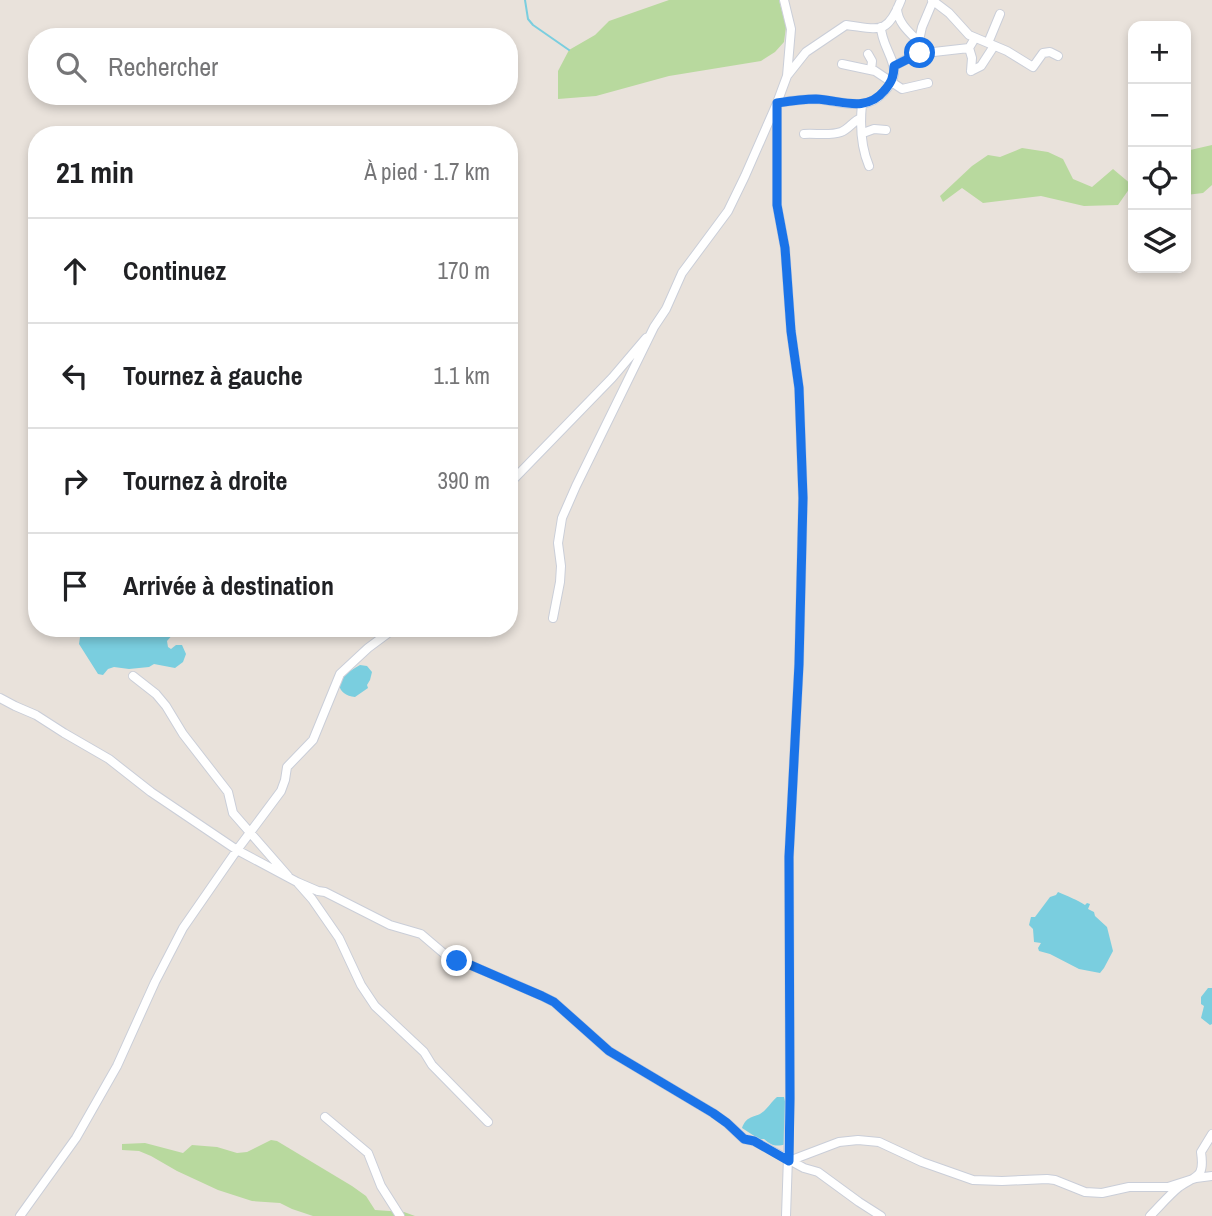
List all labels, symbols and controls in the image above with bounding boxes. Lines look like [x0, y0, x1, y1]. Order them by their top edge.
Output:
map controls [1128, 21, 1191, 273]
button: + [1128, 21, 1191, 84]
search box [28, 28, 518, 105]
route start [904, 37, 935, 68]
icon: search [52, 48, 90, 86]
text: Rechercher [108, 49, 218, 84]
button: − [1128, 84, 1191, 147]
button: locate [1128, 147, 1191, 210]
text: 21 min [56, 152, 134, 192]
text: À pied · 1.7 km [364, 156, 490, 187]
button: layers [1128, 210, 1191, 273]
icon: ahead [56, 252, 94, 290]
text: Continuez [123, 253, 226, 288]
text: 170 m [438, 255, 490, 286]
icon: left [56, 357, 94, 395]
text: Tournez à gauche [123, 358, 303, 393]
text: 1.1 km [433, 360, 490, 391]
icon: right [56, 462, 94, 500]
text: Tournez à droite [123, 463, 287, 498]
text: 390 m [438, 465, 490, 496]
icon: arrive [56, 567, 94, 605]
text: Arrivée à destination [123, 568, 334, 603]
route end [441, 945, 472, 976]

